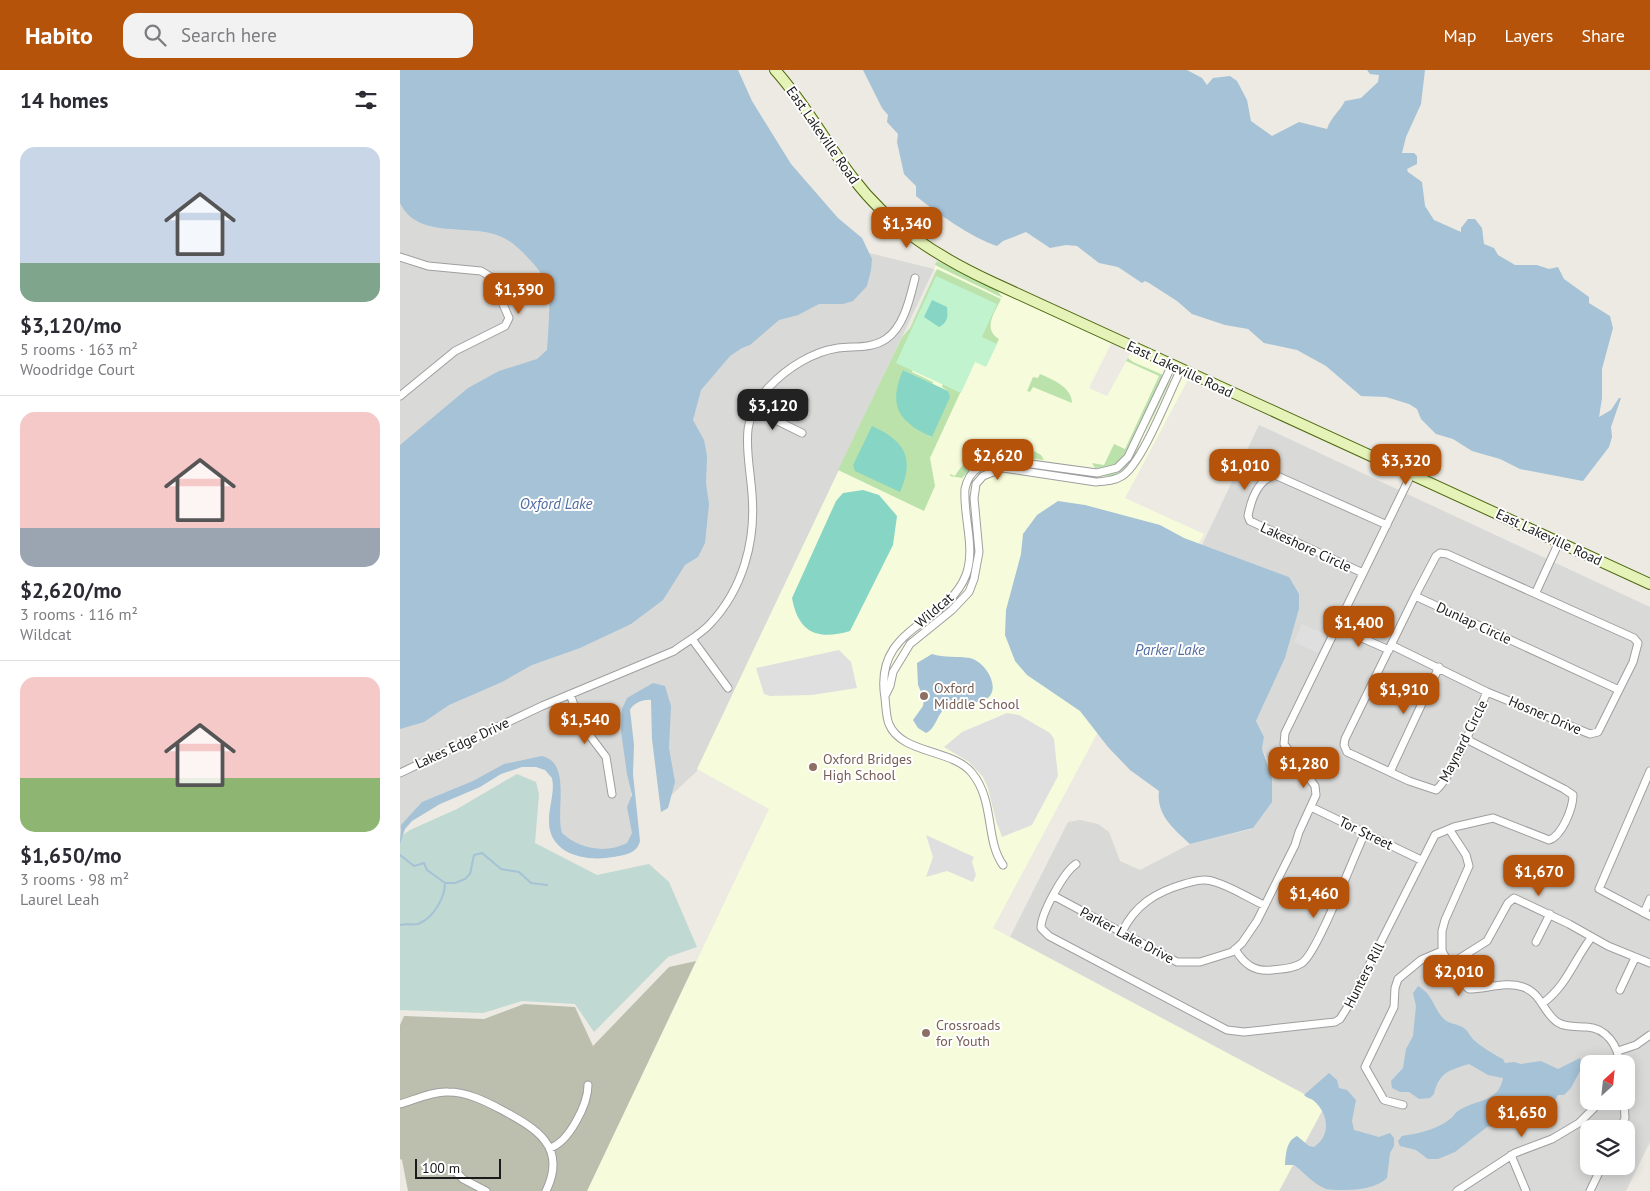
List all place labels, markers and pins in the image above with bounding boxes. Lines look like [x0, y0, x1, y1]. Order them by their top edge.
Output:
pin: $1,340 [866, 206, 948, 249]
pin: $1,390 [478, 272, 560, 315]
pin: $3,120 [732, 388, 814, 431]
pin: $2,620 [957, 438, 1039, 481]
pin: $3,320 [1365, 444, 1447, 486]
pin: $1,010 [1204, 448, 1286, 491]
pin: $1,400 [1318, 606, 1400, 648]
pin: $1,910 [1363, 672, 1445, 715]
place label: Oxford Middle School [934, 679, 1019, 713]
marker: Oxford Middle School [918, 690, 930, 702]
pin: $1,540 [544, 702, 626, 745]
pin: $1,280 [1263, 746, 1345, 789]
place label: Oxford Bridges High School [823, 750, 912, 784]
marker: Oxford Bridges High School [807, 761, 819, 773]
pin: $1,670 [1498, 854, 1580, 897]
pin: $1,460 [1273, 876, 1355, 919]
pin: $2,010 [1418, 954, 1500, 997]
place label: Crossroads for Youth [936, 1016, 1001, 1050]
marker: Crossroads for Youth [920, 1027, 932, 1039]
pin: $1,650 [1481, 1096, 1563, 1138]

